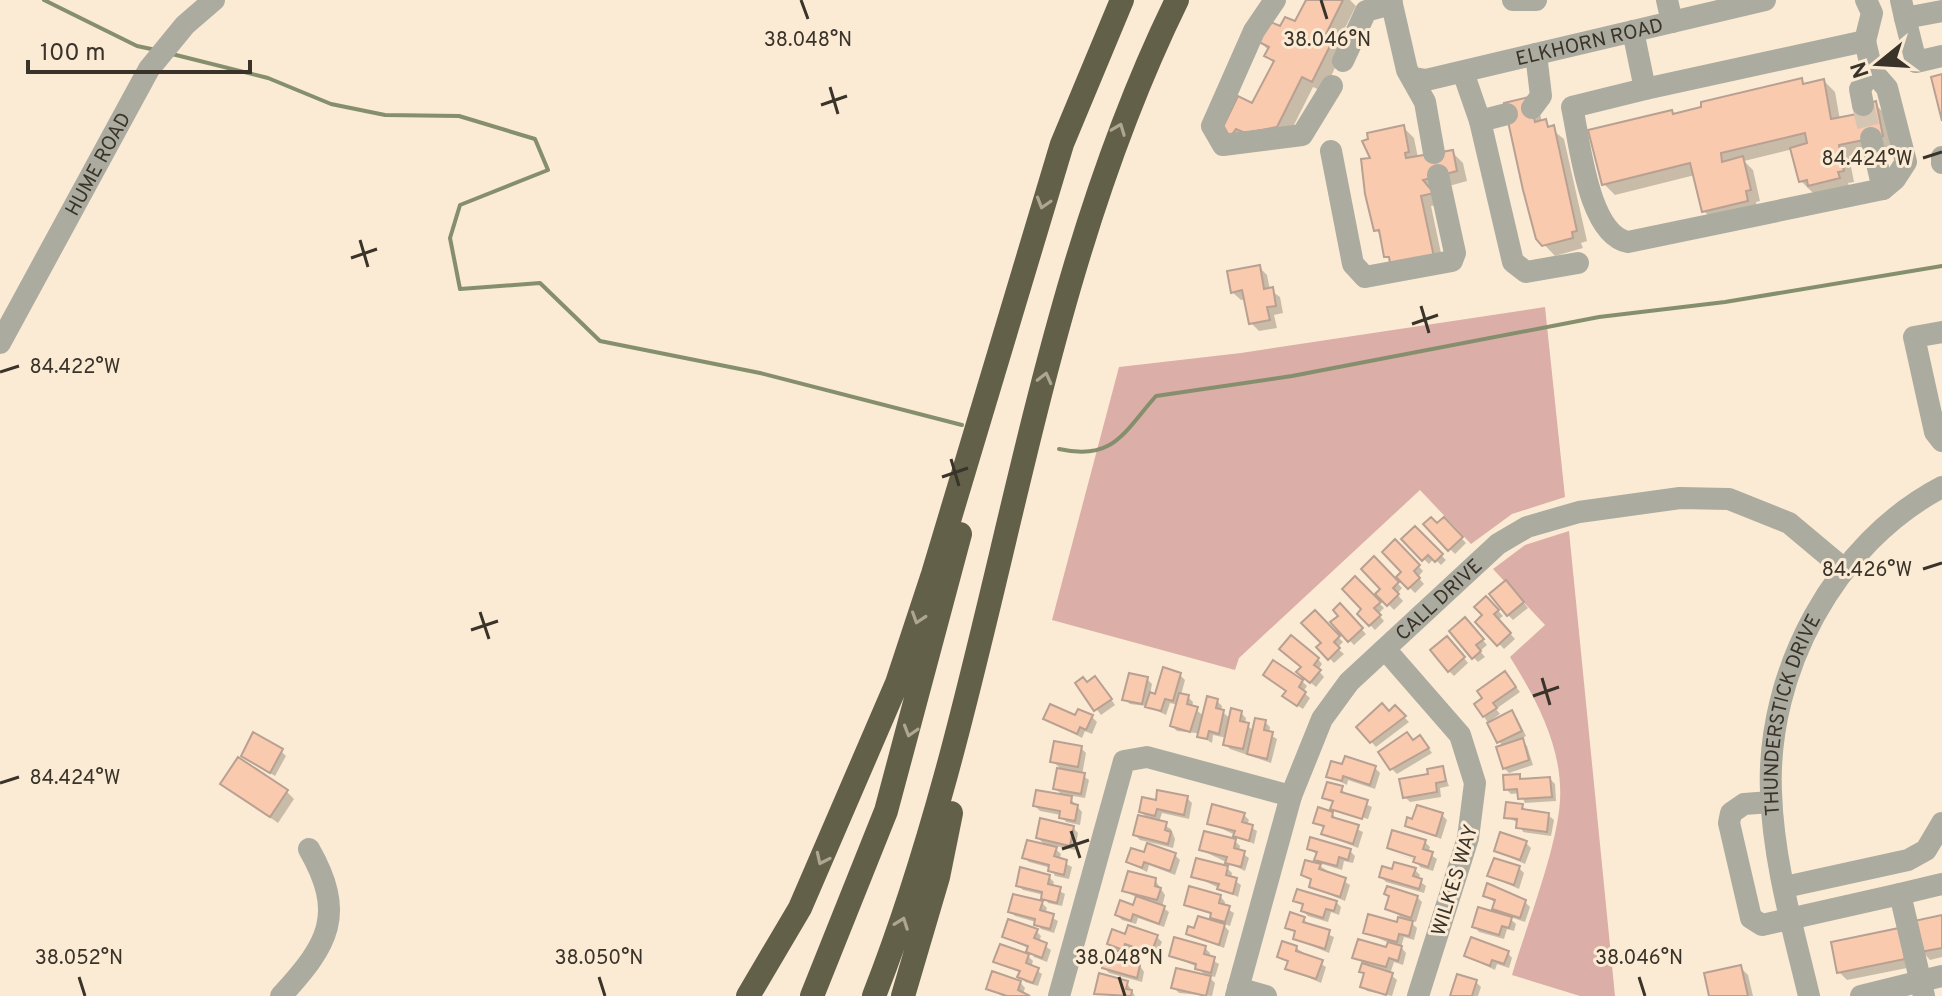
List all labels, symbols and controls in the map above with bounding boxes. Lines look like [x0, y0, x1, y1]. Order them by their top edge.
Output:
street label: ELKHORN ROAD [1513, 13, 1666, 73]
scale bar [28, 24, 250, 74]
north arrow [1838, 24, 1918, 104]
text: 38.048°N [764, 28, 852, 54]
text: 38.046°N [1283, 28, 1371, 54]
text: 100 m [40, 39, 106, 69]
text: N [1846, 58, 1877, 81]
street label: HUME ROAD [60, 108, 138, 221]
one-way arrow [1109, 123, 1126, 137]
text: 84.424°W [1822, 147, 1912, 173]
one-way arrow [1036, 195, 1052, 209]
text: 84.422°W [30, 355, 120, 381]
one-way arrow [1036, 372, 1053, 386]
street label: CALL DRIVE [1391, 554, 1489, 647]
text: 84.426°W [1822, 558, 1912, 584]
one-way arrow [912, 610, 928, 624]
street label: THUNDERSTICK DRIVE [1760, 610, 1828, 817]
one-way arrow [903, 724, 919, 738]
text: 84.424°W [30, 766, 120, 792]
street label: WILKES WAY [1427, 822, 1485, 939]
one-way arrow [816, 851, 832, 865]
one-way arrow [892, 917, 909, 931]
text: 38.052°N [35, 946, 123, 972]
text: 38.050°N [554, 946, 644, 972]
text: 38.048°N [1075, 946, 1163, 972]
text: 38.046°N [1595, 946, 1683, 972]

